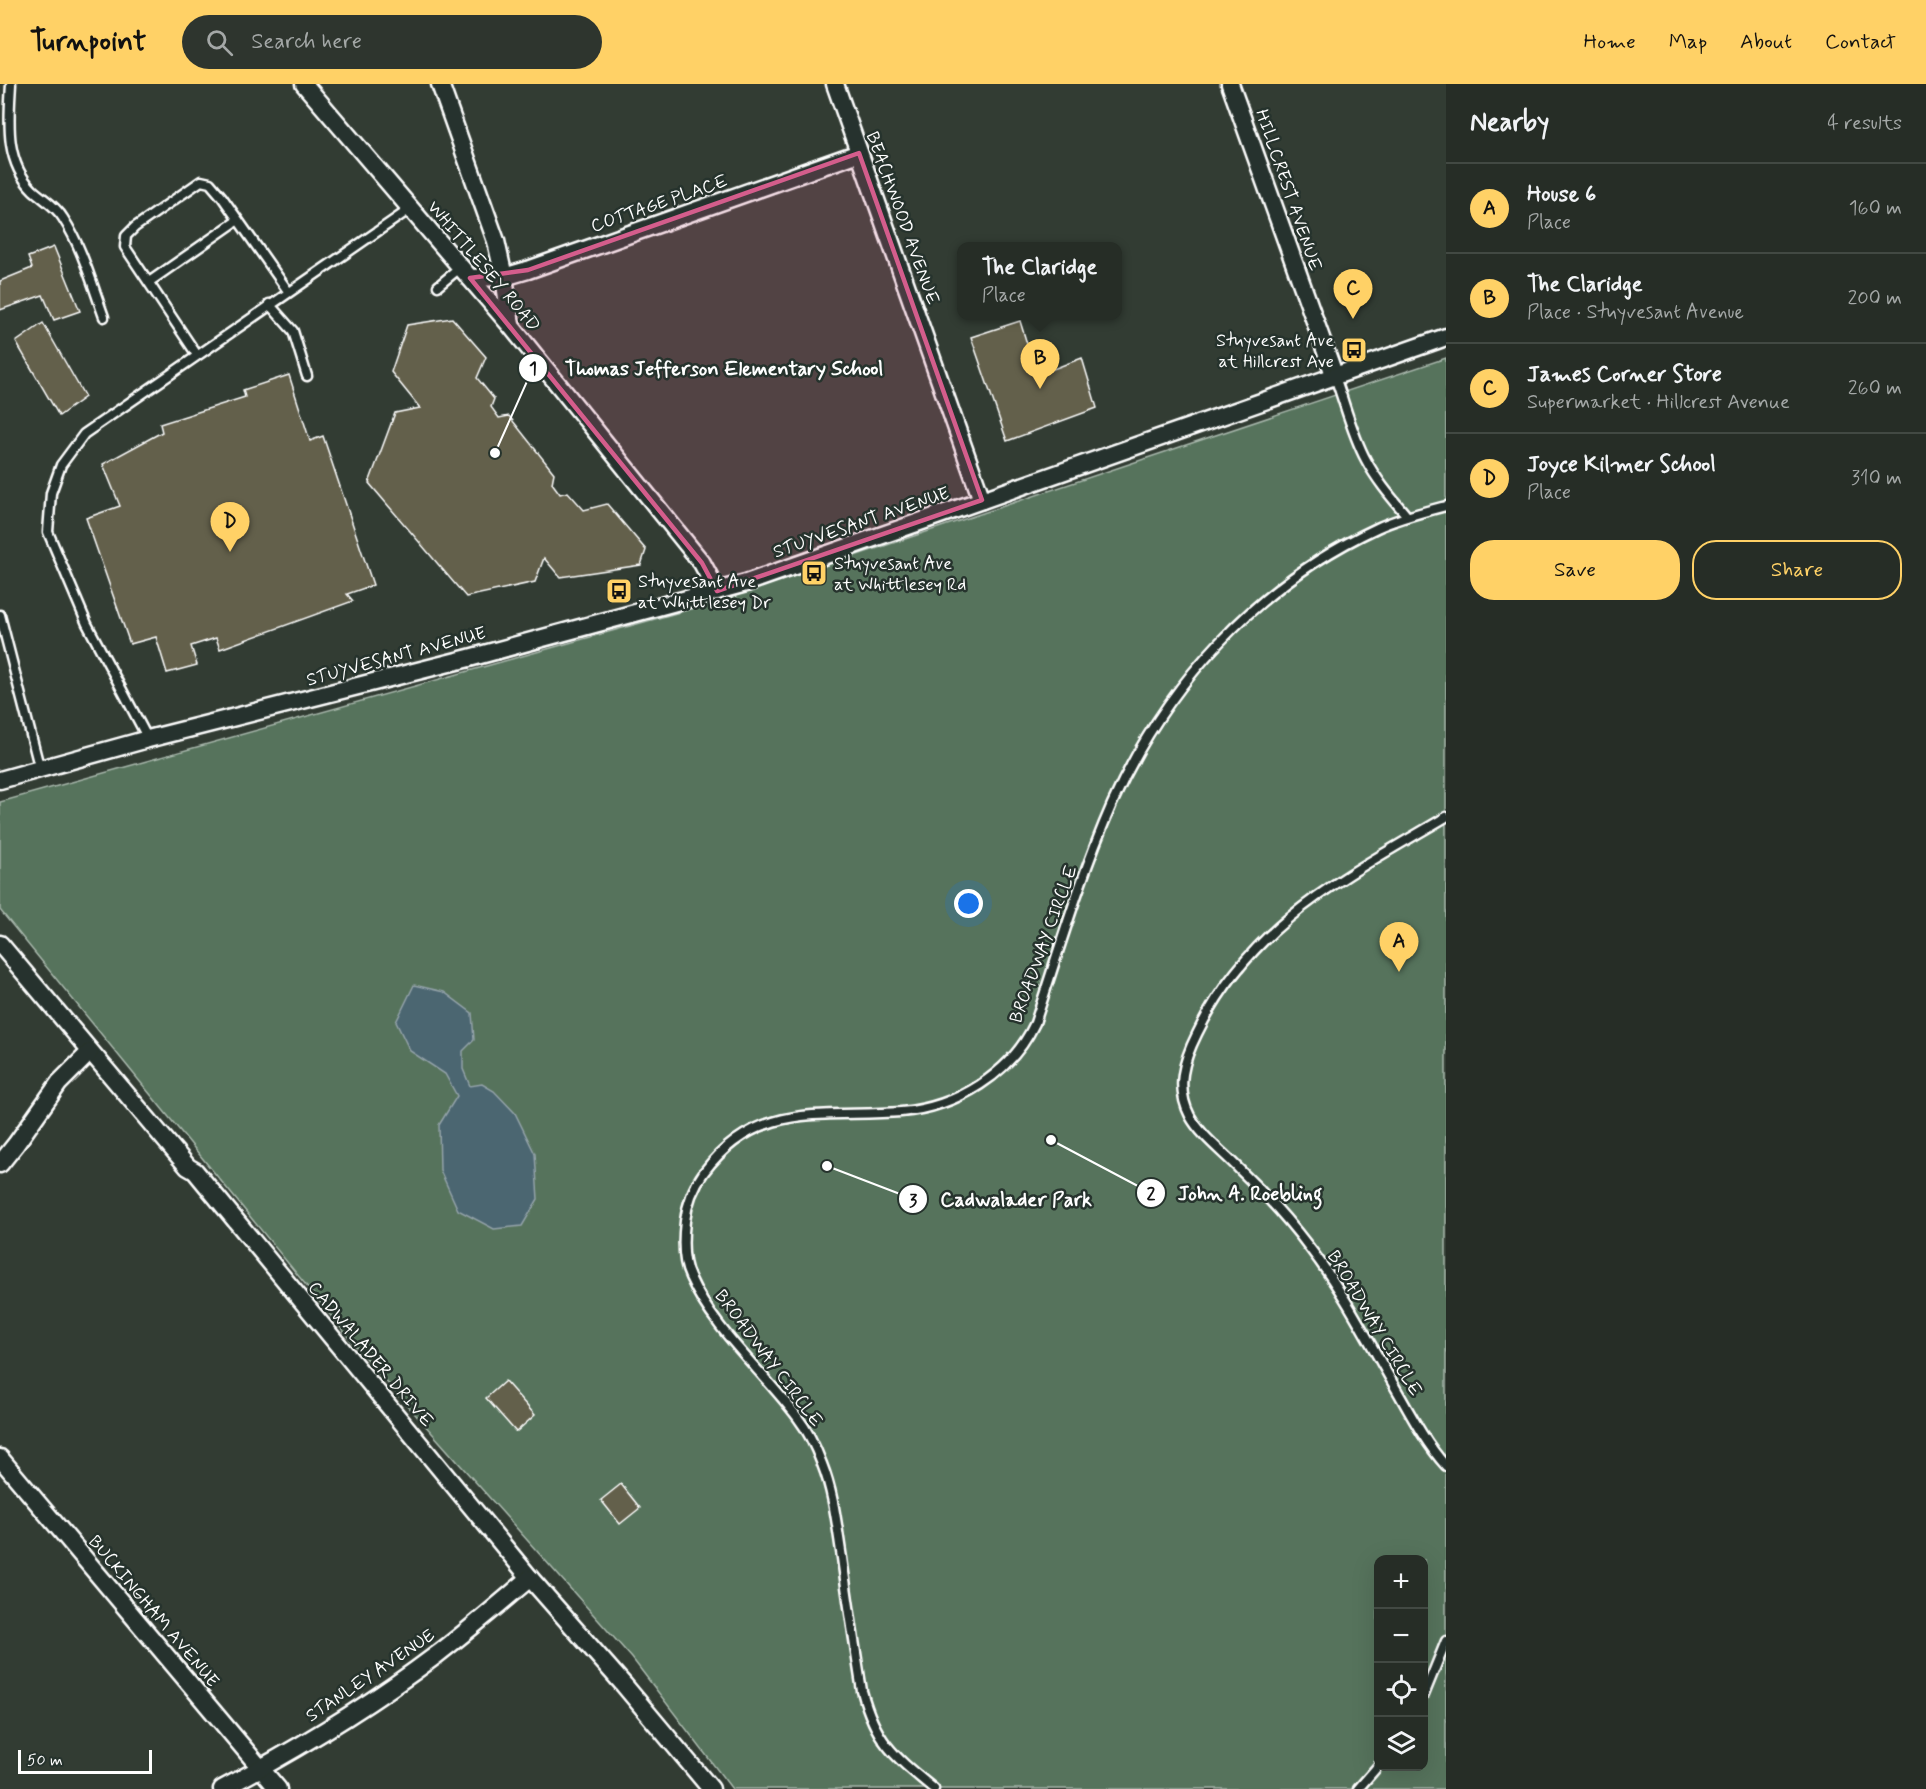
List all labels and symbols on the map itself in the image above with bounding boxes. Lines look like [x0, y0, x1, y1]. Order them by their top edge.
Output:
street label: HILLCREST AVENUE [1249, 106, 1327, 275]
street label: BEACHWOOD AVENUE [860, 128, 945, 308]
street label: COTTAGE PLACE [588, 169, 731, 239]
street label: WHITTLESEY ROAD [421, 196, 545, 337]
pin: C [1334, 270, 1372, 319]
place label: Stuyvesant Ave at Hillcrest Ave [1216, 329, 1334, 374]
bus stop icon: Stuyvesant Ave at Hillcrest Ave [1339, 335, 1369, 365]
pin: B [1020, 340, 1060, 389]
callout: Thomas Jefferson Elementary School [518, 349, 901, 387]
text: Thomas Jefferson Elementary School [565, 356, 883, 383]
text: 1 [529, 357, 537, 381]
street label: STUYVESANT AVENUE [770, 482, 953, 564]
pin: D [210, 502, 250, 552]
place label: Stuyvesant Ave at Whittlesey Rd [834, 552, 966, 597]
bus stop icon: Stuyvesant Ave at Whittlesey Rd [799, 558, 829, 588]
place label: Stuyvesant Ave at Whittlesey Dr [638, 570, 771, 615]
bus stop icon: Stuyvesant Ave at Whittlesey Dr [604, 576, 634, 606]
street label: STUYVESANT AVENUE [304, 621, 489, 692]
street label: BROADWAY CIRCLE [1004, 862, 1084, 1026]
your location [954, 889, 983, 918]
pin: A [1380, 922, 1418, 972]
callout: John A. Roebling [1136, 1174, 1335, 1212]
callout: Cadwalader Park [898, 1180, 1103, 1218]
text: John A. Roebling [1178, 1181, 1322, 1210]
text: 2 [1147, 1182, 1156, 1206]
text: Cadwalader Park [940, 1187, 1092, 1214]
text: 3 [909, 1189, 918, 1213]
street label: BROADWAY CIRCLE [1321, 1246, 1427, 1401]
street label: CADWALADER DRIVE [302, 1277, 439, 1433]
street label: BROADWAY CIRCLE [709, 1285, 828, 1432]
street label: BUCKINGHAM AVENUE [82, 1531, 224, 1693]
street label: STANLEY AVENUE [301, 1624, 440, 1728]
scale bar [18, 1747, 152, 1774]

